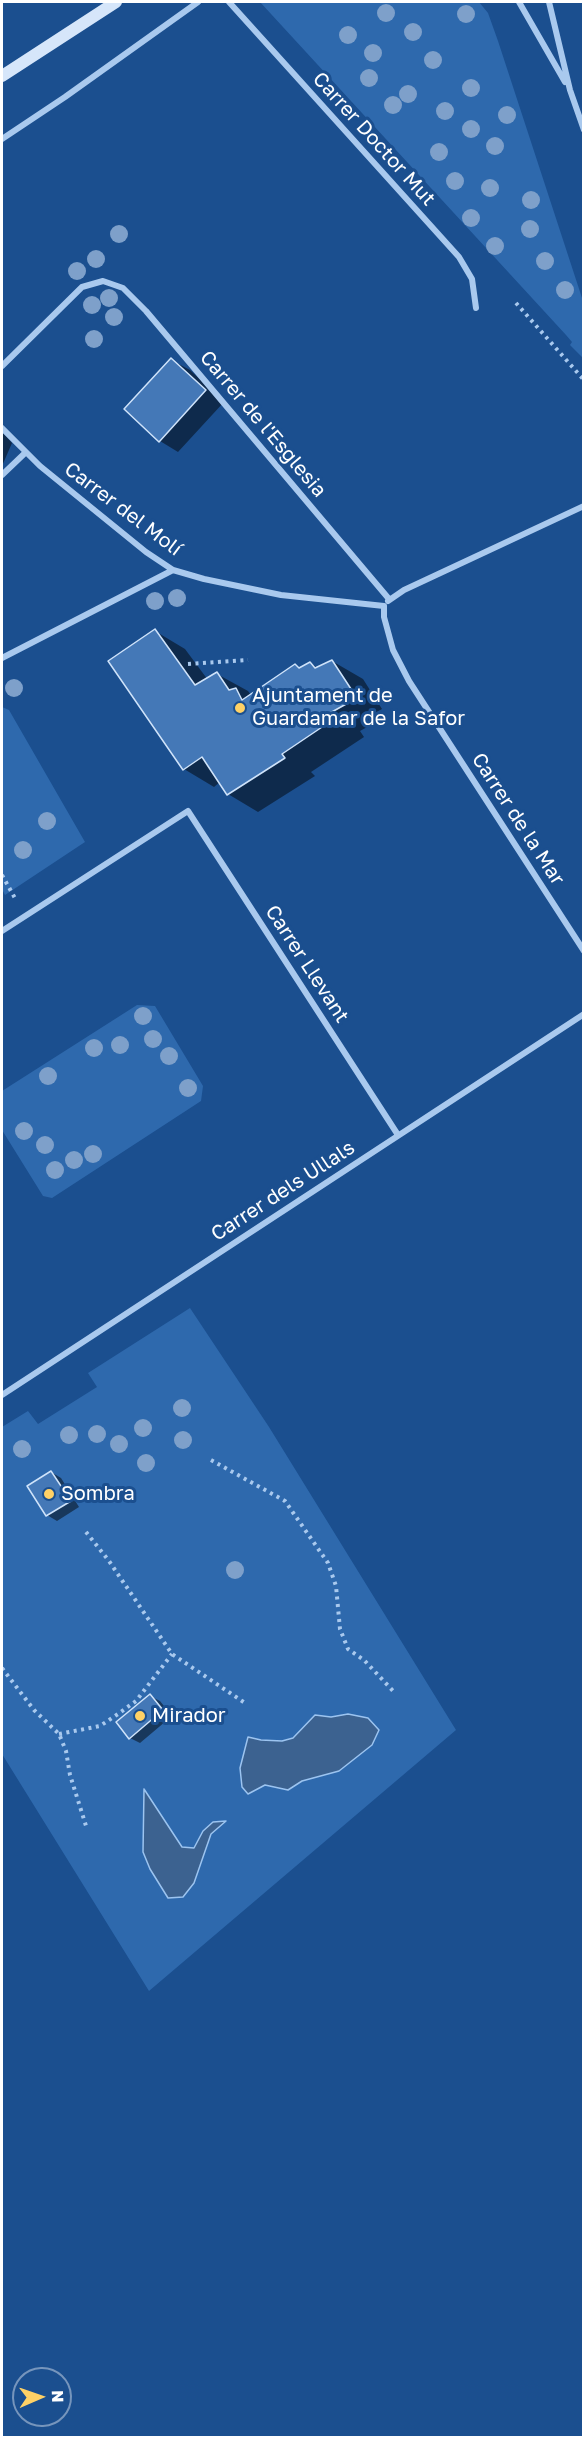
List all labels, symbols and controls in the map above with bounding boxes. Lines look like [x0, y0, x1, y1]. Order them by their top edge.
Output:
street label: Carrer Doctor Mut [308, 67, 440, 211]
street label: Carrer de l'Esglesia [195, 346, 331, 502]
street label: Carrer del Molí [59, 457, 187, 561]
place label: Ajuntament de Guardamar de la Safor [252, 684, 465, 731]
marker: Ajuntament de Guardamar de la Safor [233, 701, 247, 715]
street label: Carrer de la Mar [466, 748, 570, 890]
street label: Carrer Llevant [260, 901, 354, 1027]
street label: Carrer dels Ullals [207, 1136, 359, 1246]
place label: Sombra [61, 1482, 135, 1506]
marker: Sombra [42, 1487, 56, 1501]
place label: Mirador [152, 1704, 226, 1728]
marker: Mirador [133, 1709, 147, 1723]
north arrow [12, 2367, 72, 2427]
text: N [48, 2390, 68, 2403]

